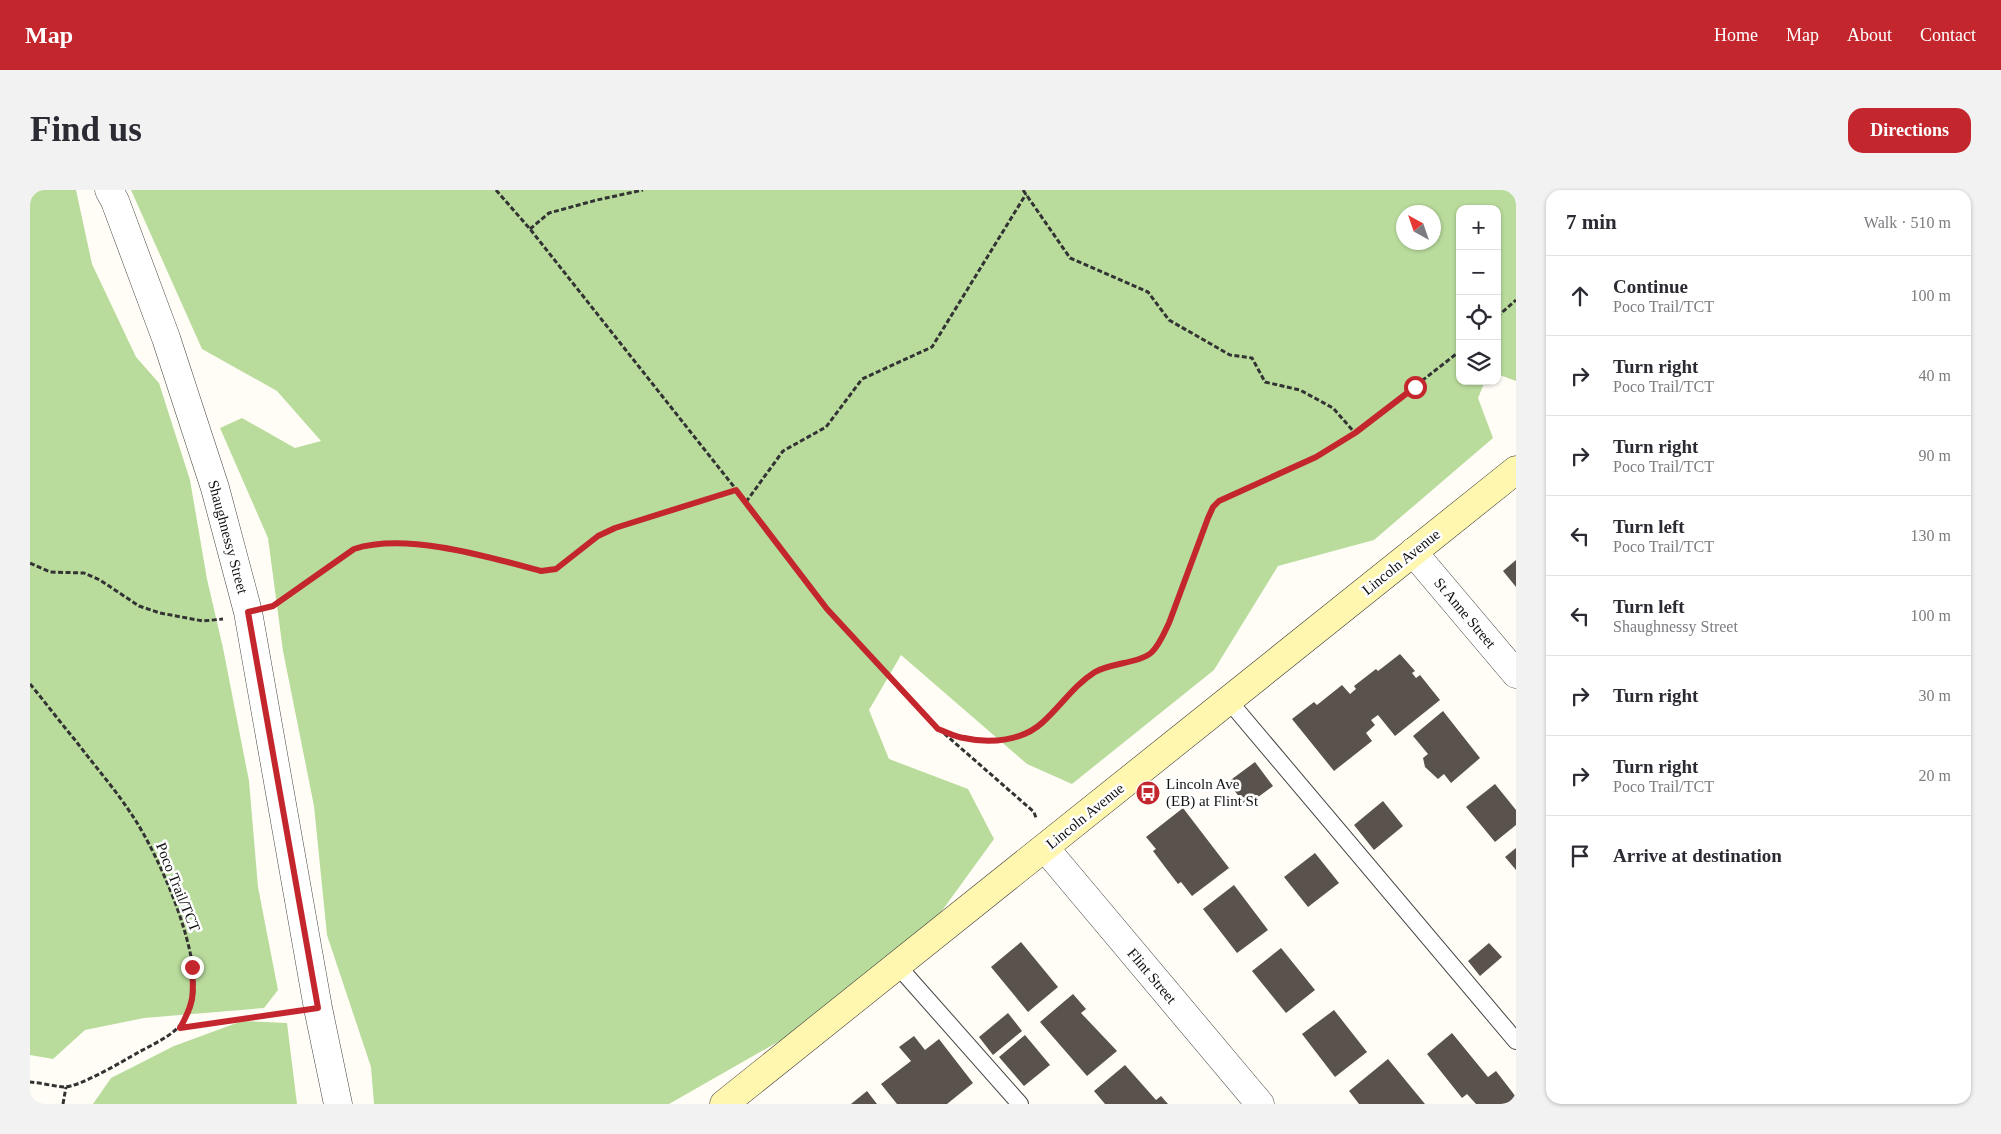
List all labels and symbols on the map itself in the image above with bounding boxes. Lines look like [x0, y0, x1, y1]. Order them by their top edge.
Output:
north arrow [1396, 205, 1441, 250]
route start [1404, 376, 1427, 399]
street label: Shaughnessy Street [205, 478, 251, 596]
street label: Lincoln Avenue [1359, 526, 1443, 598]
street label: St Anne Street [1431, 575, 1500, 652]
place label: Lincoln Ave (EB) at Flint St [1166, 776, 1259, 810]
street label: Lincoln Avenue [1043, 780, 1127, 852]
bus stop icon: Lincoln Ave (EB) at Flint St [1135, 780, 1161, 806]
street label: Poco Trail/TCT [153, 840, 203, 934]
street label: Flint Street [1124, 945, 1180, 1007]
route end [181, 956, 204, 979]

